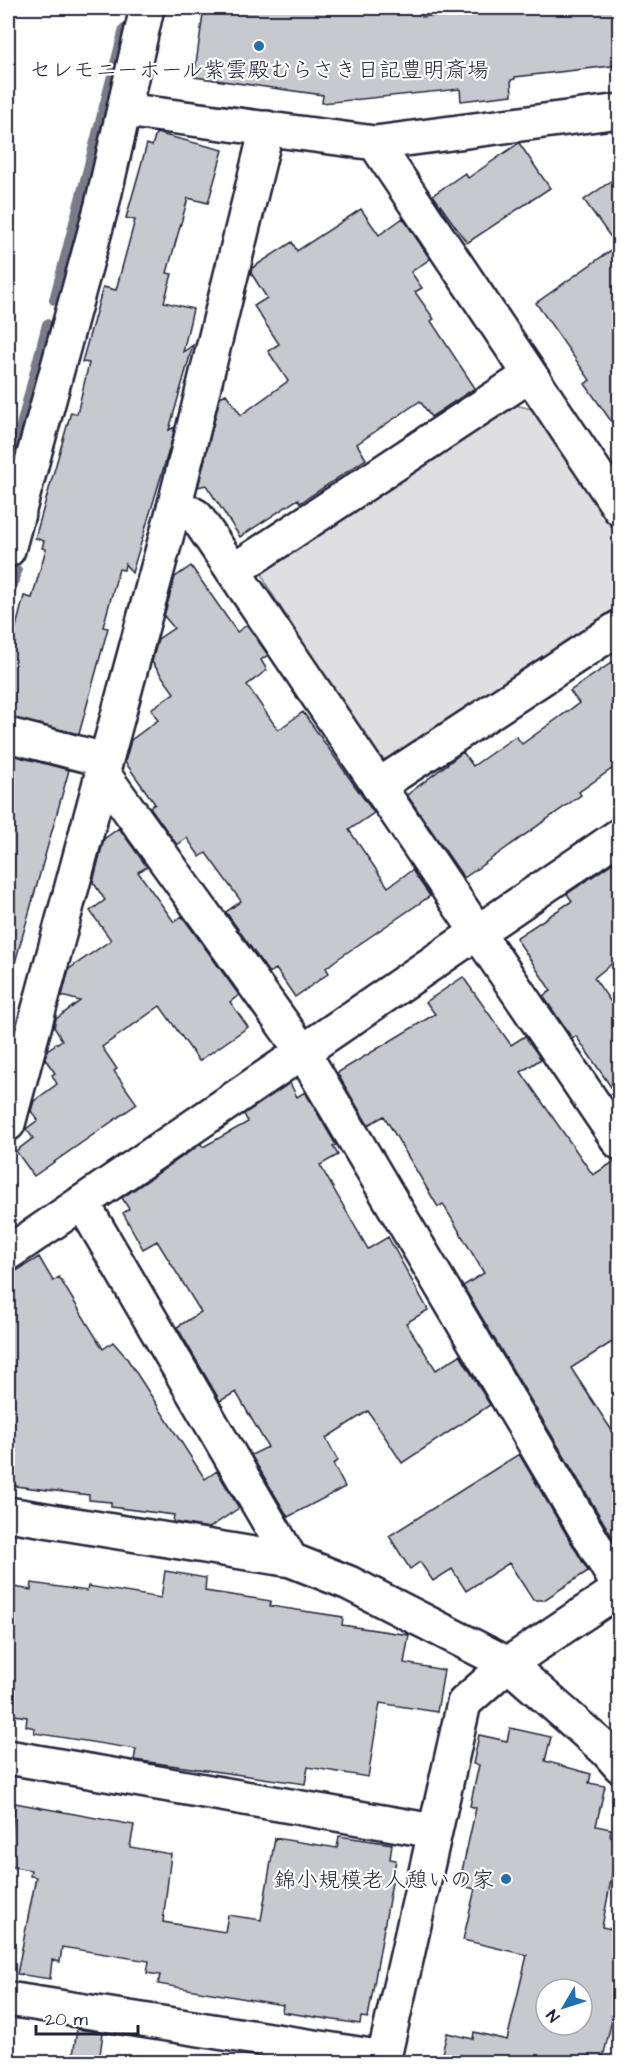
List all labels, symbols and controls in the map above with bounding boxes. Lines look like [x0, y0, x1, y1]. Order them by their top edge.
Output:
marker: セレモニーホール紫雲殿むらさき日記豊明斎場 [252, 39, 266, 53]
place label: セレモニーホール紫雲殿むらさき日記豊明斎場 [29, 55, 489, 86]
place label: 錦小規模老人憩いの家 [274, 1865, 494, 1896]
marker: 錦小規模老人憩いの家 [499, 1872, 513, 1886]
north arrow [534, 1977, 594, 2037]
scale bar [36, 1998, 138, 2036]
text: N [541, 2005, 565, 2027]
text: 20 m [45, 2007, 88, 2032]

